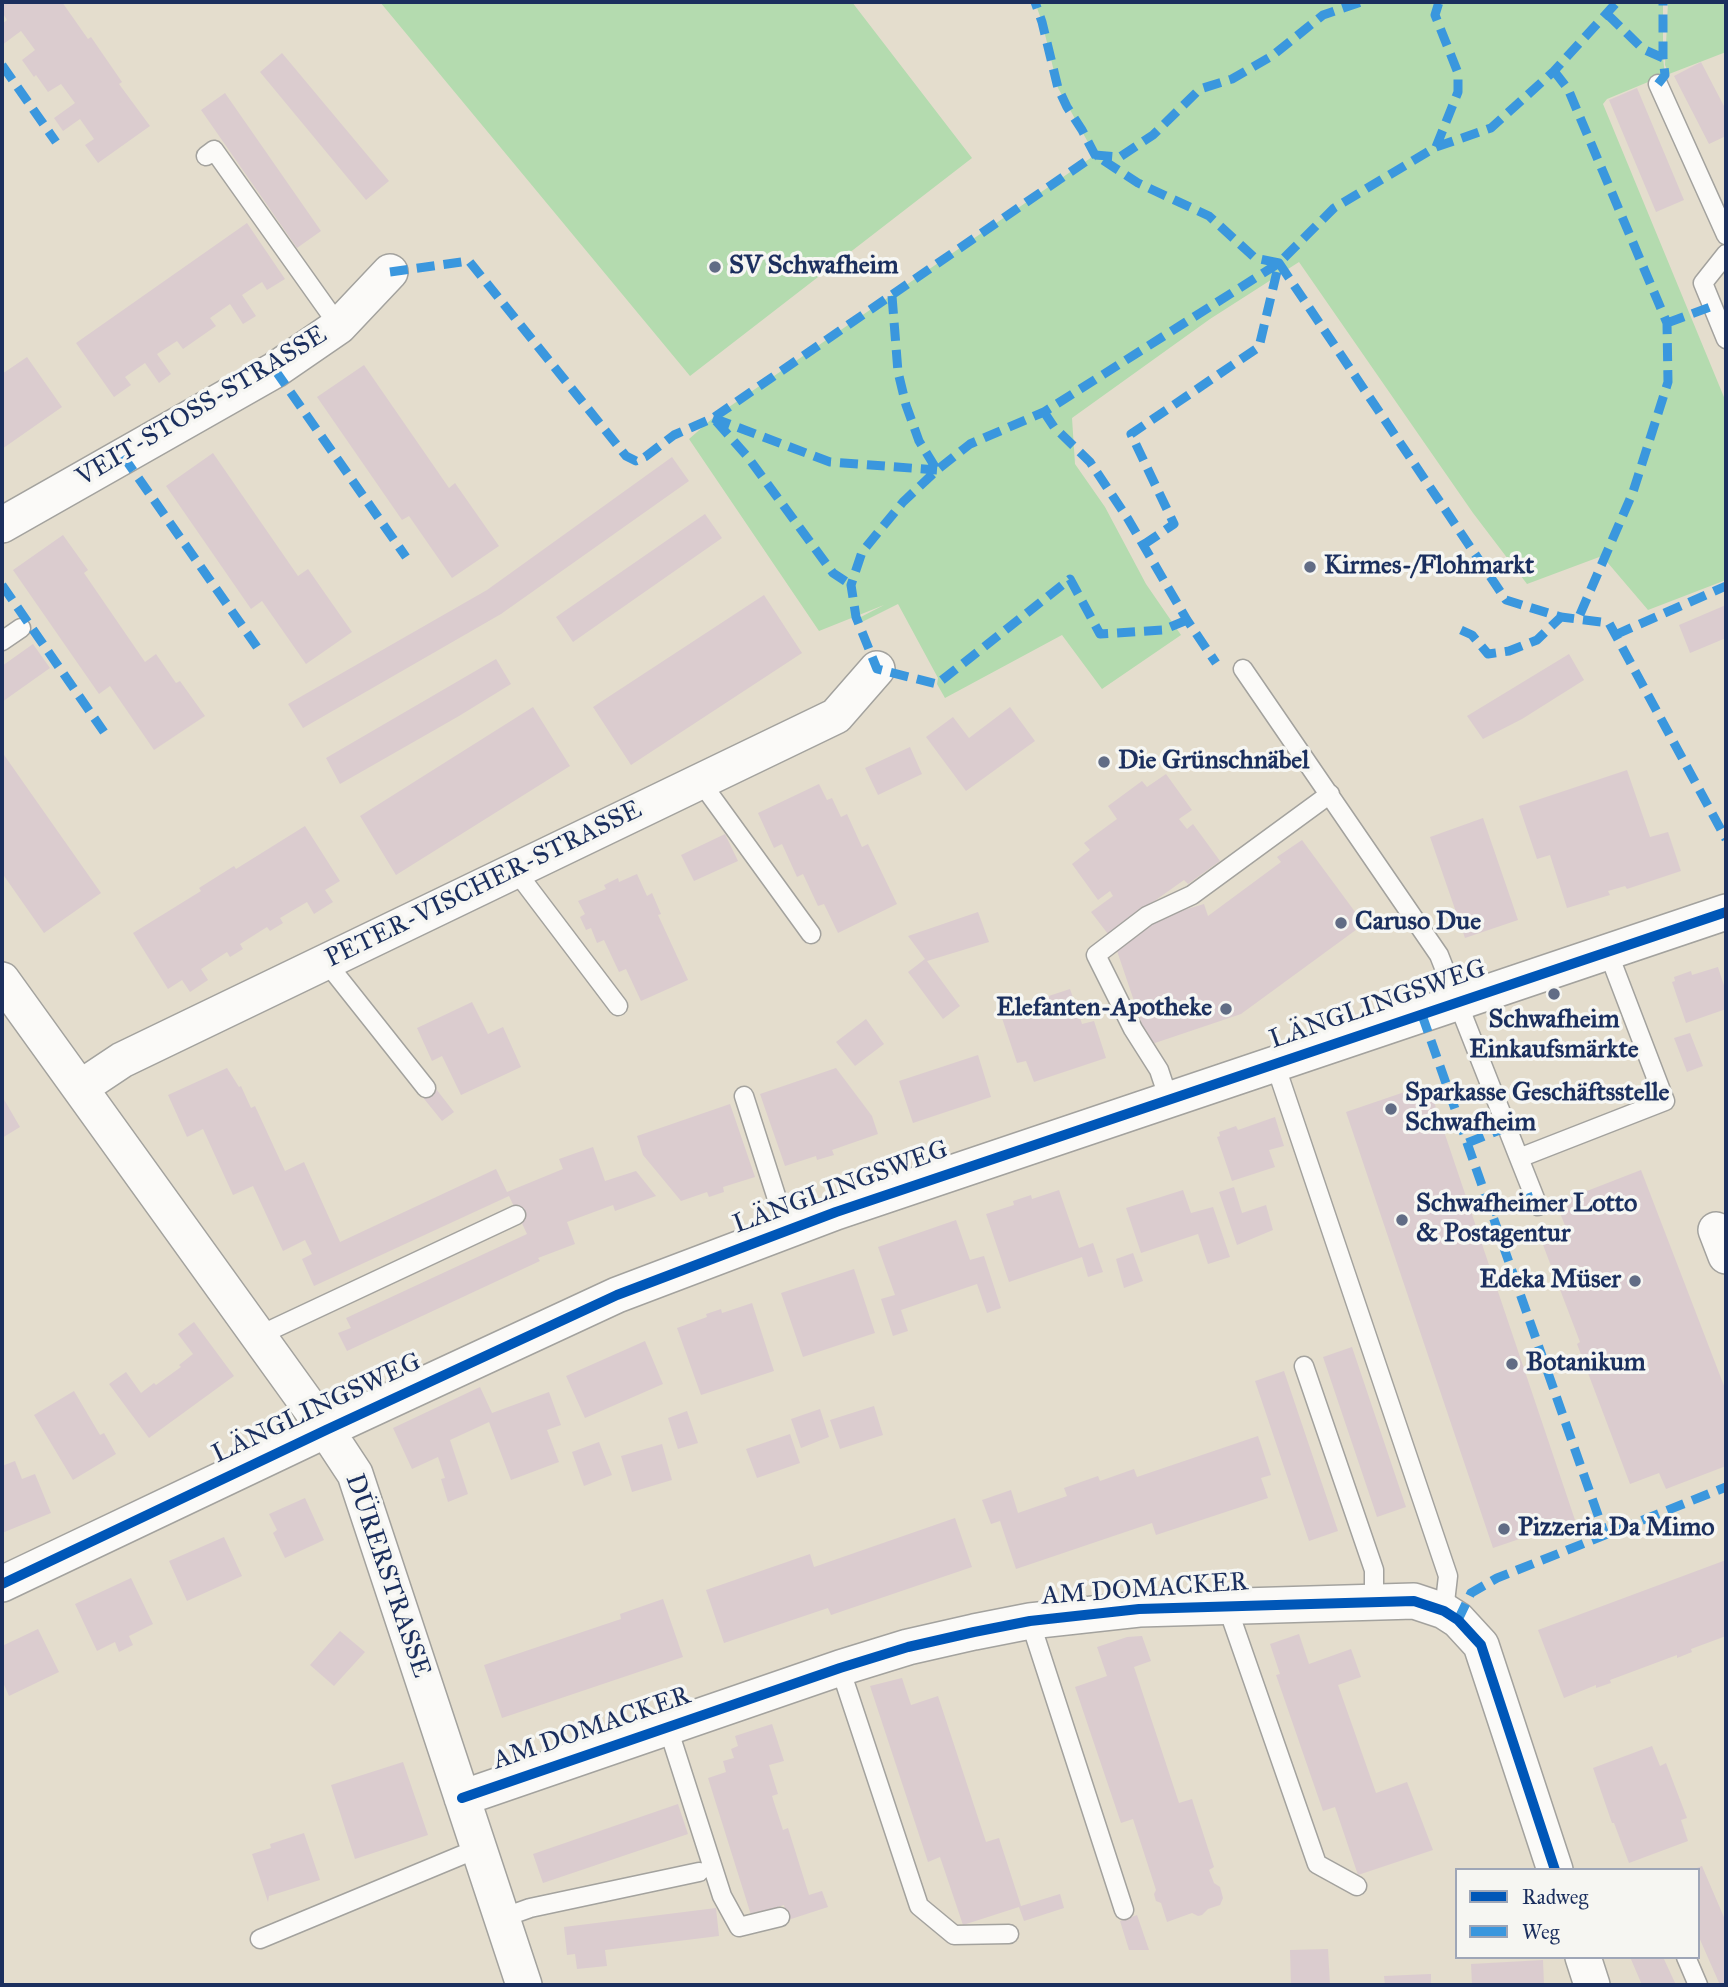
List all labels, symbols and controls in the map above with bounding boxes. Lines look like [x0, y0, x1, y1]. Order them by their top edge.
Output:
place label: SV Schwafheim [729, 251, 899, 283]
marker: SV Schwafheim [707, 259, 723, 275]
street label: VEIT-STOSS-STRASSE [71, 320, 333, 494]
place label: Kirmes-/Flohmarkt [1324, 551, 1534, 583]
marker: Kirmes-/Flohmarkt [1302, 559, 1318, 575]
place label: Die Grünschnäbel [1118, 746, 1309, 778]
marker: Die Grünschnäbel [1096, 754, 1112, 770]
street label: PETER-VISCHER-STRASSE [321, 795, 647, 975]
place label: Caruso Due [1355, 907, 1481, 939]
marker: Caruso Due [1333, 915, 1349, 931]
street label: LÄNGLINGSWEG [1266, 953, 1490, 1057]
marker: Schwafheim Einkaufsmärkte [1546, 986, 1562, 1002]
place label: Elefanten-Apotheke [996, 993, 1212, 1025]
marker: Elefanten-Apotheke [1218, 1001, 1234, 1017]
place label: Schwafheim Einkaufsmärkte [1469, 1005, 1639, 1066]
place label: Sparkasse Geschäftsstelle Schwafheim [1405, 1078, 1669, 1140]
marker: Sparkasse Geschäftsstelle Schwafheim [1383, 1101, 1399, 1117]
street label: LÄNGLINGSWEG [729, 1135, 953, 1241]
place label: Schwafheimer Lotto & Postagentur [1416, 1189, 1637, 1250]
marker: Schwafheimer Lotto & Postagentur [1394, 1212, 1410, 1228]
place label: Edeka Müser [1479, 1265, 1621, 1297]
marker: Edeka Müser [1627, 1273, 1643, 1289]
street label: LÄNGLINGSWEG [208, 1347, 426, 1471]
place label: Botanikum [1526, 1348, 1646, 1380]
marker: Botanikum [1504, 1356, 1520, 1372]
street label: DÜRERSTRASSE [338, 1470, 436, 1682]
place label: Pizzeria Da Mimo [1518, 1513, 1714, 1545]
marker: Pizzeria Da Mimo [1496, 1521, 1512, 1537]
street label: AM DOMACKER [1041, 1567, 1249, 1613]
street label: AM DOMACKER [489, 1681, 695, 1777]
legend [1455, 1868, 1700, 1959]
text: Radweg [1522, 1884, 1588, 1910]
text: Weg [1522, 1919, 1560, 1945]

